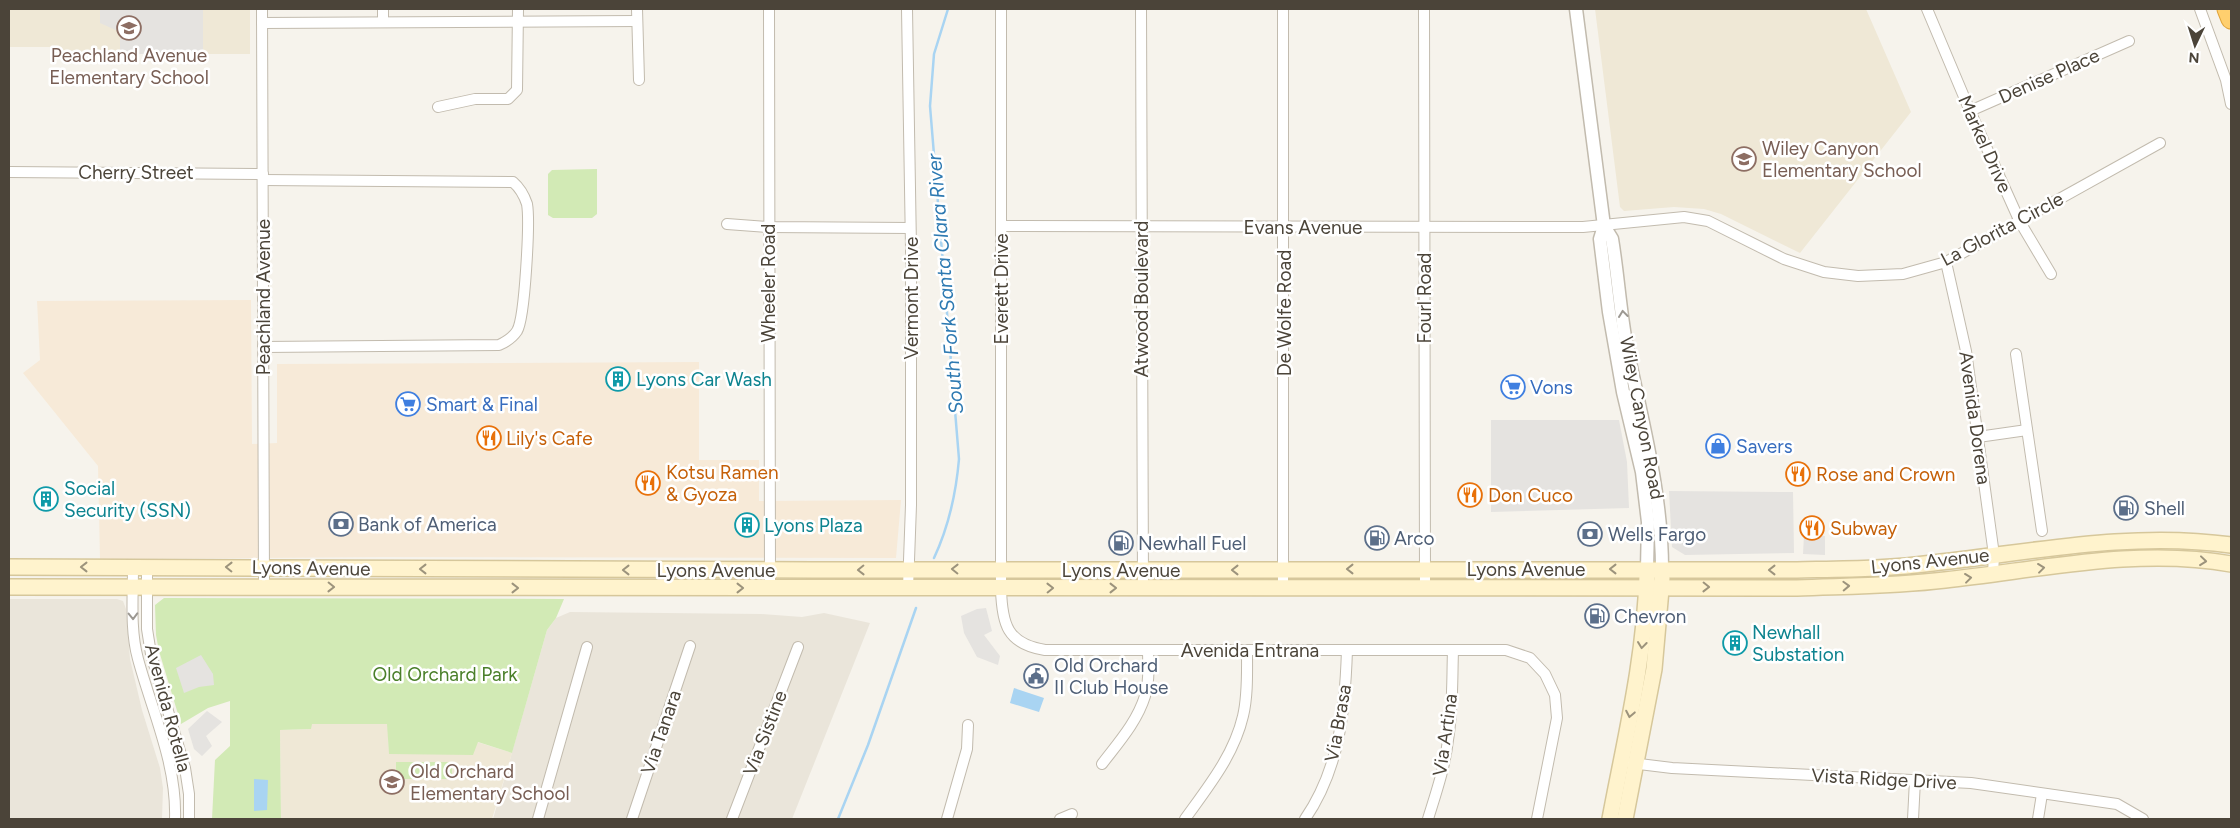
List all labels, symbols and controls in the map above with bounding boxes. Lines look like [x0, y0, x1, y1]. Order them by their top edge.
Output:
school or university icon: Peachland Avenue Elementary School [116, 15, 142, 41]
north arrow [2170, 20, 2220, 70]
place label: Peachland Avenue Elementary School [49, 44, 209, 89]
street label: Denise Place [1995, 44, 2103, 108]
text: N [2188, 49, 2200, 66]
street label: Markel Drive [1953, 92, 2017, 196]
place label: Wiley Canyon Elementary School [1762, 137, 1922, 182]
school or university icon: Wiley Canyon Elementary School [1731, 146, 1757, 172]
water label: South Fork Santa Clara River [922, 152, 968, 415]
street label: Cherry Street [78, 161, 194, 184]
street label: La Glorita Circle [1937, 187, 2067, 271]
street label: Evans Avenue [1244, 216, 1363, 239]
street label: Peachland Avenue [252, 219, 275, 375]
street label: Atwood Boulevard [1130, 220, 1153, 378]
street label: Wheeler Road [757, 224, 780, 343]
street label: Everett Drive [990, 233, 1013, 345]
street label: Vermont Drive [900, 237, 923, 359]
street label: De Wolfe Road [1273, 250, 1296, 376]
street label: Fourl Road [1413, 253, 1436, 343]
one-way arrow [1618, 310, 1629, 318]
street label: Wiley Canyon Road [1615, 335, 1669, 501]
street label: Avenida Dorena [1954, 350, 1996, 486]
building icon: Lyons Car Wash [605, 366, 631, 392]
place label: Lyons Car Wash [636, 368, 772, 391]
supermarket icon: Vons [1500, 374, 1526, 400]
place label: Vons [1530, 376, 1573, 399]
supermarket icon: Smart & Final [395, 391, 421, 417]
place label: Smart & Final [426, 393, 538, 416]
restaurant icon: Lily's Cafe [476, 425, 502, 451]
place label: Lily's Cafe [506, 427, 593, 450]
shop icon: Savers [1705, 433, 1731, 459]
place label: Savers [1736, 435, 1793, 458]
place label: Kotsu Ramen & Gyoza [666, 461, 779, 506]
restaurant icon: Rose and Crown [1785, 461, 1811, 487]
place label: Rose and Crown [1816, 463, 1955, 486]
restaurant icon: Kotsu Ramen & Gyoza [635, 470, 661, 496]
place label: Social Security (SSN) [64, 477, 191, 522]
restaurant icon: Don Cuco [1457, 482, 1483, 508]
place label: Don Cuco [1488, 484, 1573, 507]
building icon: Social Security (SSN) [33, 486, 59, 512]
fuel station icon: Shell [2113, 495, 2139, 521]
place label: Shell [2144, 497, 2185, 520]
bank icon: Bank of America [328, 511, 354, 537]
building icon: Lyons Plaza [734, 512, 760, 538]
place label: Bank of America [358, 513, 497, 536]
place label: Lyons Plaza [764, 514, 863, 537]
restaurant icon: Subway [1799, 515, 1825, 541]
place label: Subway [1830, 517, 1897, 540]
bank icon: Wells Fargo [1577, 521, 1603, 547]
place label: Wells Fargo [1608, 523, 1706, 546]
fuel station icon: Arco [1364, 525, 1390, 551]
place label: Arco [1394, 527, 1435, 550]
fuel station icon: Newhall Fuel [1108, 530, 1134, 556]
place label: Newhall Fuel [1138, 532, 1246, 555]
street label: Lyons Avenue [1870, 543, 1990, 579]
street label: Lyons Avenue [251, 555, 371, 581]
one-way arrow [2199, 555, 2207, 566]
street label: Lyons Avenue [1467, 558, 1585, 581]
street label: Lyons Avenue [657, 559, 775, 582]
street label: Lyons Avenue [1062, 559, 1180, 582]
one-way arrow [80, 562, 88, 572]
one-way arrow [225, 562, 232, 572]
one-way arrow [418, 564, 426, 574]
one-way arrow [856, 564, 864, 575]
one-way arrow [951, 564, 959, 575]
one-way arrow [1345, 564, 1353, 574]
one-way arrow [1609, 564, 1616, 574]
one-way arrow [2037, 564, 2046, 574]
one-way arrow [622, 565, 630, 575]
one-way arrow [1230, 565, 1238, 575]
one-way arrow [1768, 565, 1776, 575]
one-way arrow [1964, 573, 1972, 583]
one-way arrow [1842, 581, 1850, 592]
one-way arrow [328, 582, 335, 592]
one-way arrow [1702, 582, 1710, 592]
one-way arrow [511, 583, 519, 593]
one-way arrow [736, 583, 744, 593]
one-way arrow [1046, 583, 1054, 594]
one-way arrow [1109, 583, 1117, 593]
fuel station icon: Chevron [1584, 603, 1610, 629]
place label: Chevron [1614, 605, 1686, 628]
one-way arrow [128, 612, 138, 620]
place label: Newhall Substation [1752, 621, 1844, 666]
building icon: Newhall Substation [1722, 630, 1748, 656]
street label: Avenida Entrana [1181, 639, 1319, 662]
street label: Avenida Rotella [140, 641, 196, 775]
one-way arrow [1637, 642, 1648, 650]
place label: Old Orchard II Club House [1054, 654, 1168, 699]
park label: Old Orchard Park [373, 663, 518, 686]
public building icon: Old Orchard II Club House [1023, 663, 1049, 689]
street label: Via Brasa [1320, 682, 1356, 764]
street label: Via Tanara [636, 687, 686, 777]
street label: Via Sistine [738, 687, 792, 779]
street label: Via Artina [1428, 692, 1462, 778]
one-way arrow [1625, 710, 1635, 719]
place label: Old Orchard Elementary School [410, 760, 570, 805]
street label: Vista Ridge Drive [1811, 764, 1957, 794]
school or university icon: Old Orchard Elementary School [379, 769, 405, 795]

